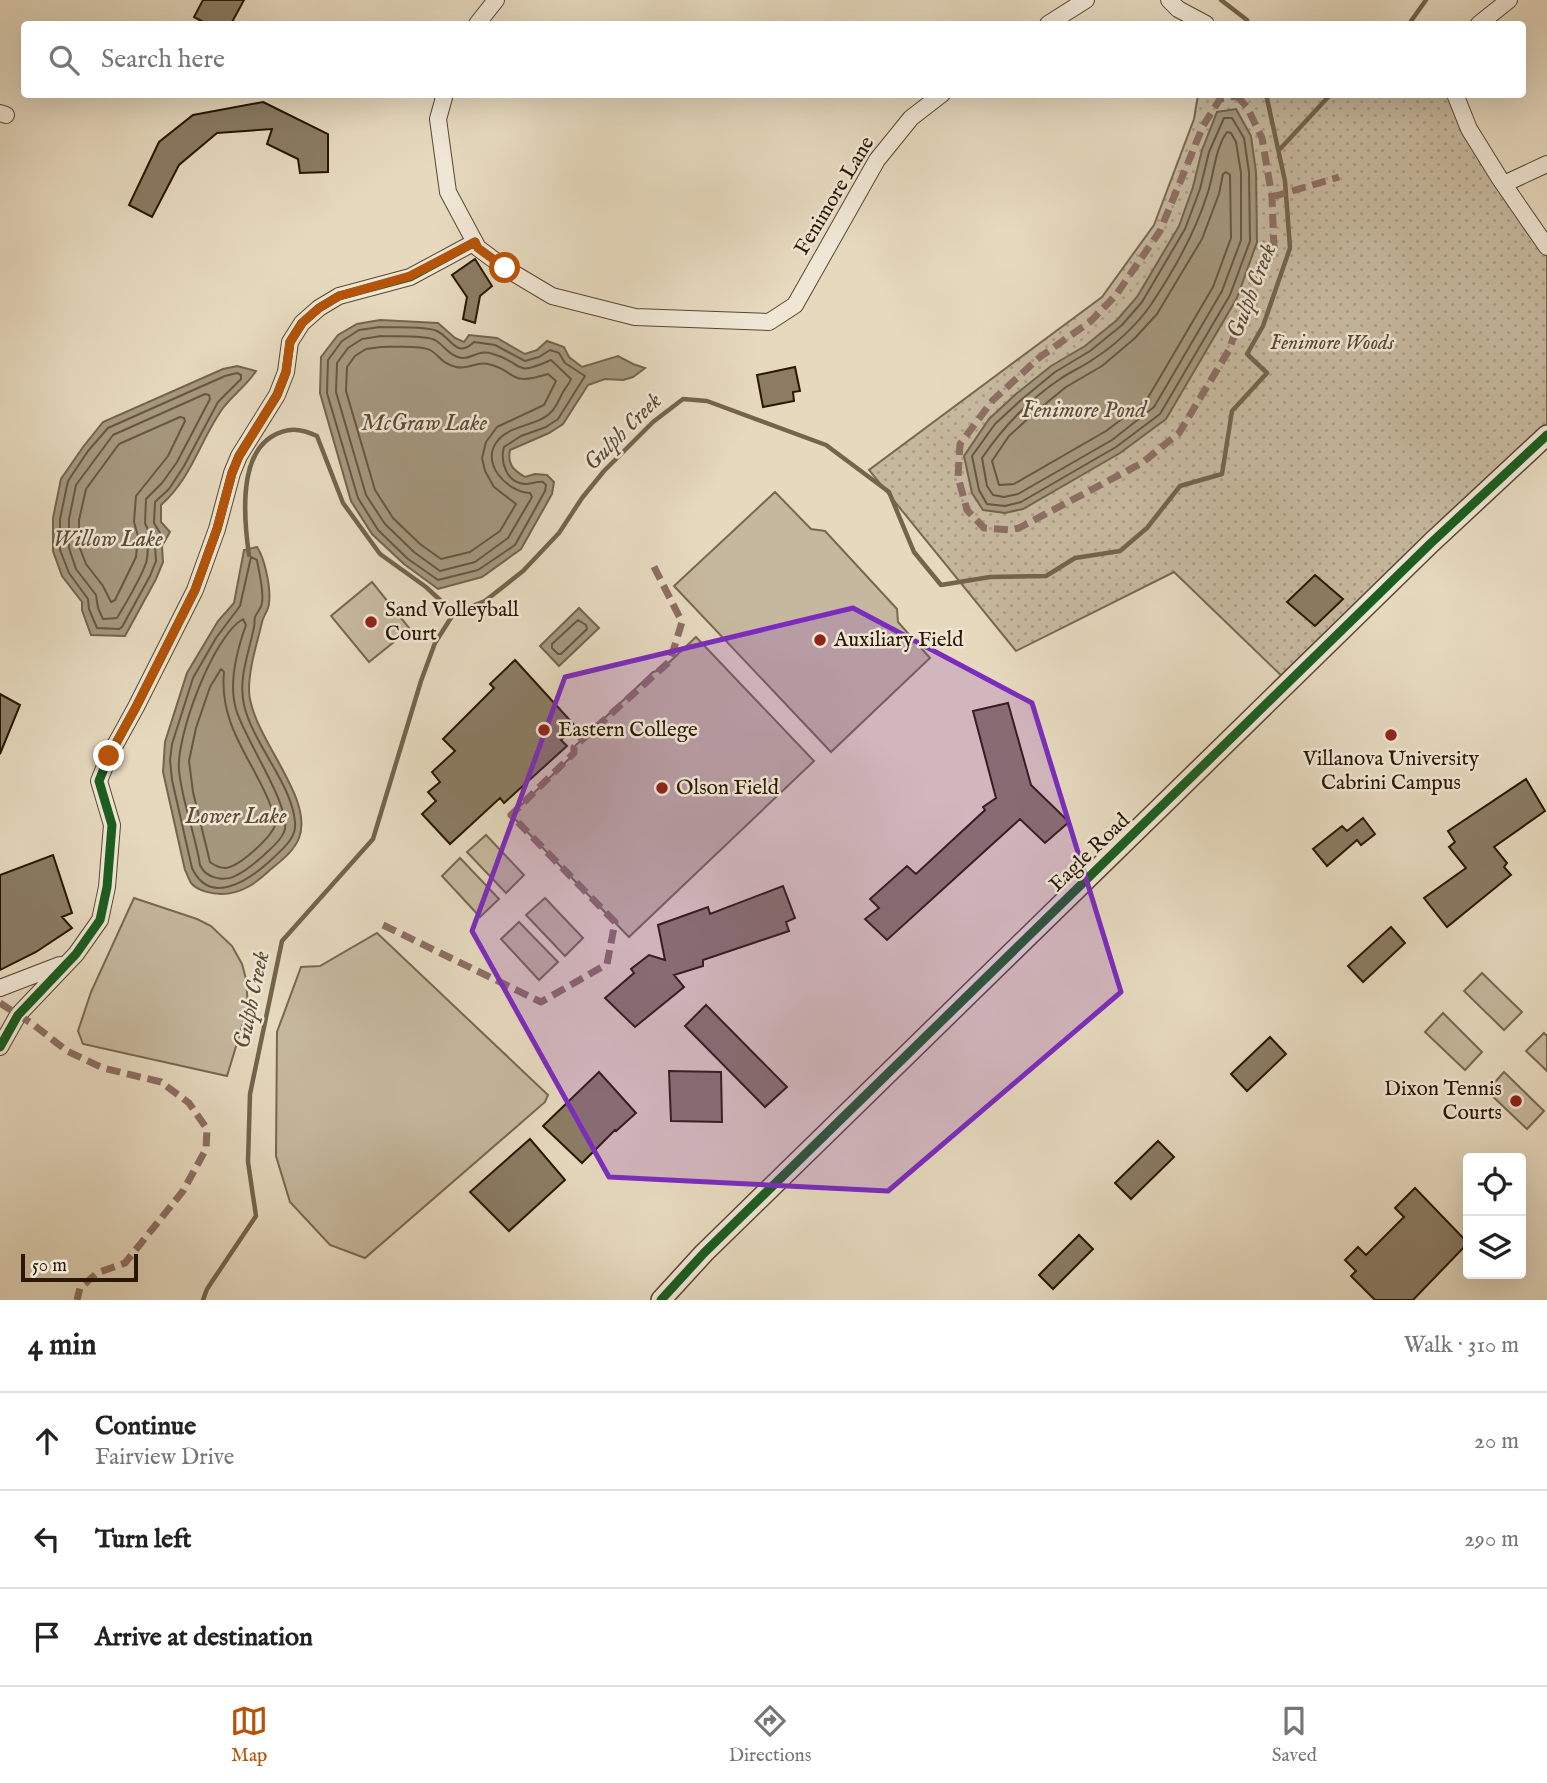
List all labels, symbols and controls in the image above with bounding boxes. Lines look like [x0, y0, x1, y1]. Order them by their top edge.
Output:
search box [21, 21, 1526, 98]
icon: search [45, 41, 83, 79]
text: Search here [101, 43, 225, 76]
street label: Fenimore Lane [789, 131, 881, 260]
water label: Gulph Creek [1221, 240, 1283, 342]
route start [489, 252, 520, 283]
park label: Fenimore Woods [1270, 330, 1395, 357]
water label: Gulph Creek [578, 387, 668, 477]
water label: Fenimore Pond [1022, 396, 1149, 425]
water label: McGraw Lake [361, 409, 487, 438]
water label: Willow Lake [53, 525, 163, 554]
place label: Sand Volleyball Court [385, 597, 519, 648]
marker: Sand Volleyball Court [363, 614, 379, 630]
place label: Auxiliary Field [833, 627, 964, 654]
marker: Auxiliary Field [812, 632, 828, 648]
place label: Eastern College [558, 717, 698, 744]
marker: Eastern College [536, 722, 552, 738]
marker: Villanova University Cabrini Campus [1383, 727, 1399, 743]
route end [93, 740, 124, 771]
place label: Villanova University Cabrini Campus [1302, 746, 1480, 797]
place label: Olson Field [676, 775, 780, 802]
marker: Olson Field [654, 780, 670, 796]
water label: Lower Lake [184, 802, 287, 831]
street label: Eagle Road [1044, 807, 1137, 898]
water label: Gulph Creek [228, 949, 276, 1051]
place label: Dixon Tennis Courts [1384, 1076, 1502, 1127]
marker: Dixon Tennis Courts [1508, 1093, 1524, 1109]
map controls [1463, 1153, 1526, 1279]
button: locate [1463, 1153, 1526, 1216]
button: layers [1463, 1216, 1526, 1279]
scale bar [21, 1251, 138, 1283]
text: 50 m [32, 1254, 67, 1278]
text: 4 min [28, 1327, 96, 1365]
text: Walk · 310 m [1404, 1331, 1519, 1360]
text: Continue [95, 1410, 196, 1443]
icon: ahead [28, 1422, 66, 1460]
text: 20 m [1474, 1427, 1519, 1456]
text: Fairview Drive [95, 1443, 234, 1472]
icon: left [28, 1520, 66, 1558]
text: Turn left [95, 1523, 192, 1556]
text: 290 m [1464, 1525, 1519, 1554]
icon: arrive [28, 1618, 66, 1656]
text: Arrive at destination [95, 1621, 313, 1654]
tab: Map [230, 1702, 268, 1768]
tab: Directions [729, 1702, 811, 1768]
tab: Saved [1272, 1702, 1317, 1768]

